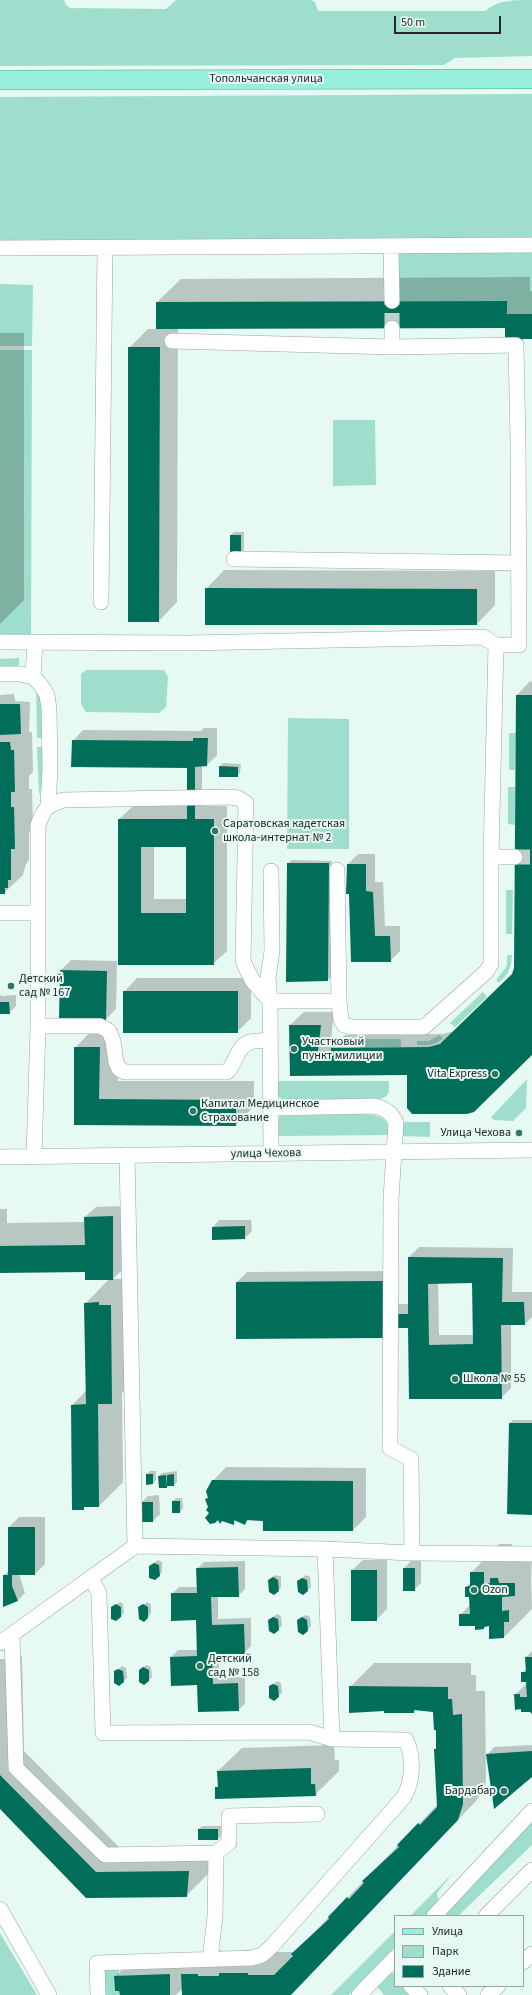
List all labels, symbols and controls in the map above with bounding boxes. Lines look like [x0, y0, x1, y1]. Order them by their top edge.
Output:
scale bar [396, 8, 503, 34]
text: 50 m [401, 14, 425, 31]
street label: Топольчанская улица [209, 72, 323, 86]
place label: Саратовская кадетская школа-интернат № 2 [223, 817, 345, 845]
marker: Саратовская кадетская школа-интернат № 2 [210, 826, 220, 836]
place label: Детский сад № 167 [19, 972, 70, 1000]
marker: Детский сад № 167 [6, 981, 16, 991]
place label: Участковый пункт милиции [302, 1035, 382, 1063]
marker: Участковый пункт милиции [289, 1044, 299, 1054]
place label: Vita Express [428, 1067, 487, 1081]
marker: Vita Express [490, 1069, 500, 1079]
place label: Капитал Медицинское Страхование [201, 1097, 319, 1125]
marker: Капитал Медицинское Страхование [188, 1106, 198, 1116]
place label: Улица Чехова [441, 1126, 511, 1140]
marker: Улица Чехова [514, 1128, 524, 1138]
street label: улица Чехова [231, 1146, 301, 1162]
place label: Школа № 55 [463, 1372, 526, 1386]
marker: Школа № 55 [450, 1374, 460, 1384]
place label: Ozon [482, 1583, 508, 1597]
marker: Ozon [469, 1585, 479, 1595]
place label: Детский сад № 158 [208, 1652, 259, 1680]
marker: Детский сад № 158 [195, 1661, 205, 1671]
place label: Бардабар [445, 1784, 496, 1798]
marker: Бардабар [499, 1786, 509, 1796]
legend [394, 1915, 524, 1987]
text: Улица [432, 1923, 463, 1940]
text: Парк [432, 1943, 458, 1960]
text: Здание [432, 1963, 471, 1980]

